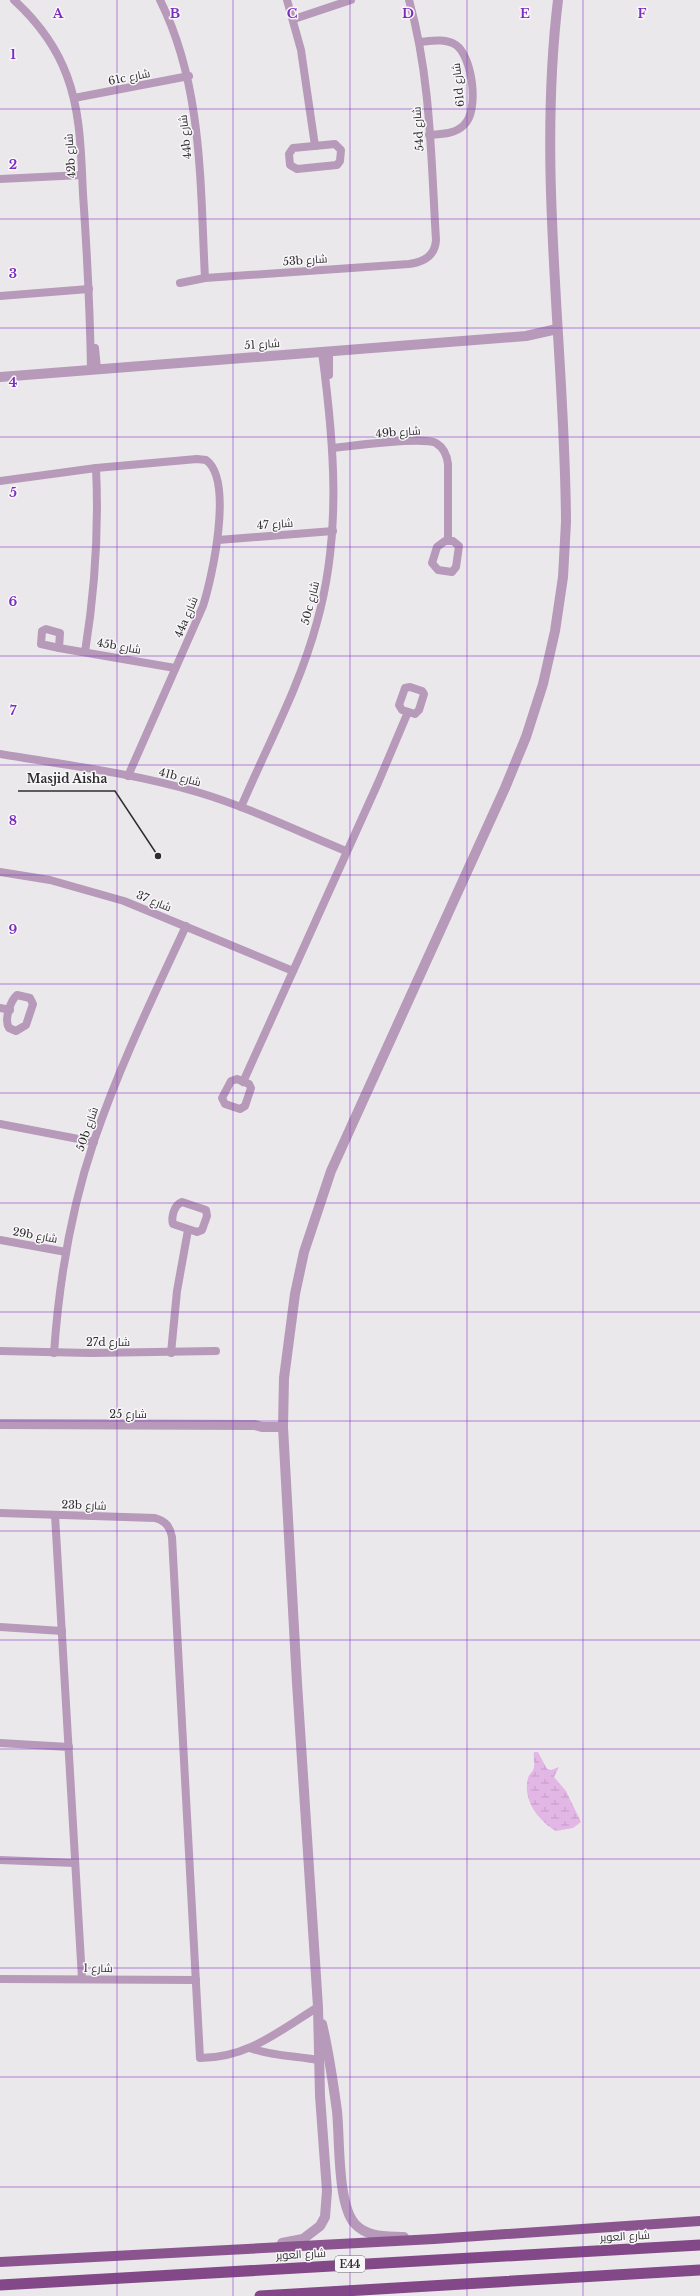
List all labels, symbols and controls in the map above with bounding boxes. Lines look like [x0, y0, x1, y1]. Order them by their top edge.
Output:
text: A [52, 5, 64, 22]
text: B [170, 5, 180, 22]
text: C [287, 5, 298, 22]
text: D [402, 5, 414, 22]
text: E [520, 5, 530, 22]
text: F [638, 5, 647, 22]
text: 1 [10, 46, 16, 63]
street label: 61d شارع [449, 62, 468, 108]
street label: 61c شارع [107, 66, 151, 89]
street label: 54d شارع [409, 106, 428, 152]
street label: 44b شارع [176, 114, 195, 160]
street label: 42b شارع [61, 133, 80, 179]
text: 2 [9, 156, 17, 173]
street label: 53b شارع [282, 251, 328, 270]
text: 3 [9, 265, 17, 282]
street label: شارع 51 [244, 336, 280, 353]
text: 4 [9, 374, 18, 391]
street label: 49b شارع [375, 423, 421, 442]
text: 5 [9, 484, 17, 501]
street label: شارع 47 [256, 516, 294, 533]
street label: 50c شارع [298, 580, 323, 627]
text: 6 [9, 593, 18, 610]
street label: 44a شارع [171, 594, 202, 640]
street label: 45b شارع [96, 635, 142, 658]
text: 7 [10, 702, 17, 719]
street label: 41b شارع [157, 765, 203, 790]
callout: Masjid Aisha [18, 767, 115, 791]
text: Masjid Aisha [27, 771, 107, 786]
text: 8 [9, 812, 17, 829]
street label: شارع 37 [134, 888, 174, 915]
text: 9 [9, 921, 18, 938]
street label: 50b شارع [73, 1105, 102, 1153]
street label: 29b شارع [11, 1224, 59, 1247]
street label: 27d شارع [86, 1335, 130, 1350]
street label: شارع 25 [109, 1407, 147, 1422]
street label: 23b شارع [61, 1497, 107, 1514]
street label: شارع 1 [83, 1961, 113, 1976]
street label: شارع العوير [599, 2228, 650, 2245]
street label: شارع العوير [275, 2246, 326, 2263]
road number: E44 [335, 2256, 365, 2272]

